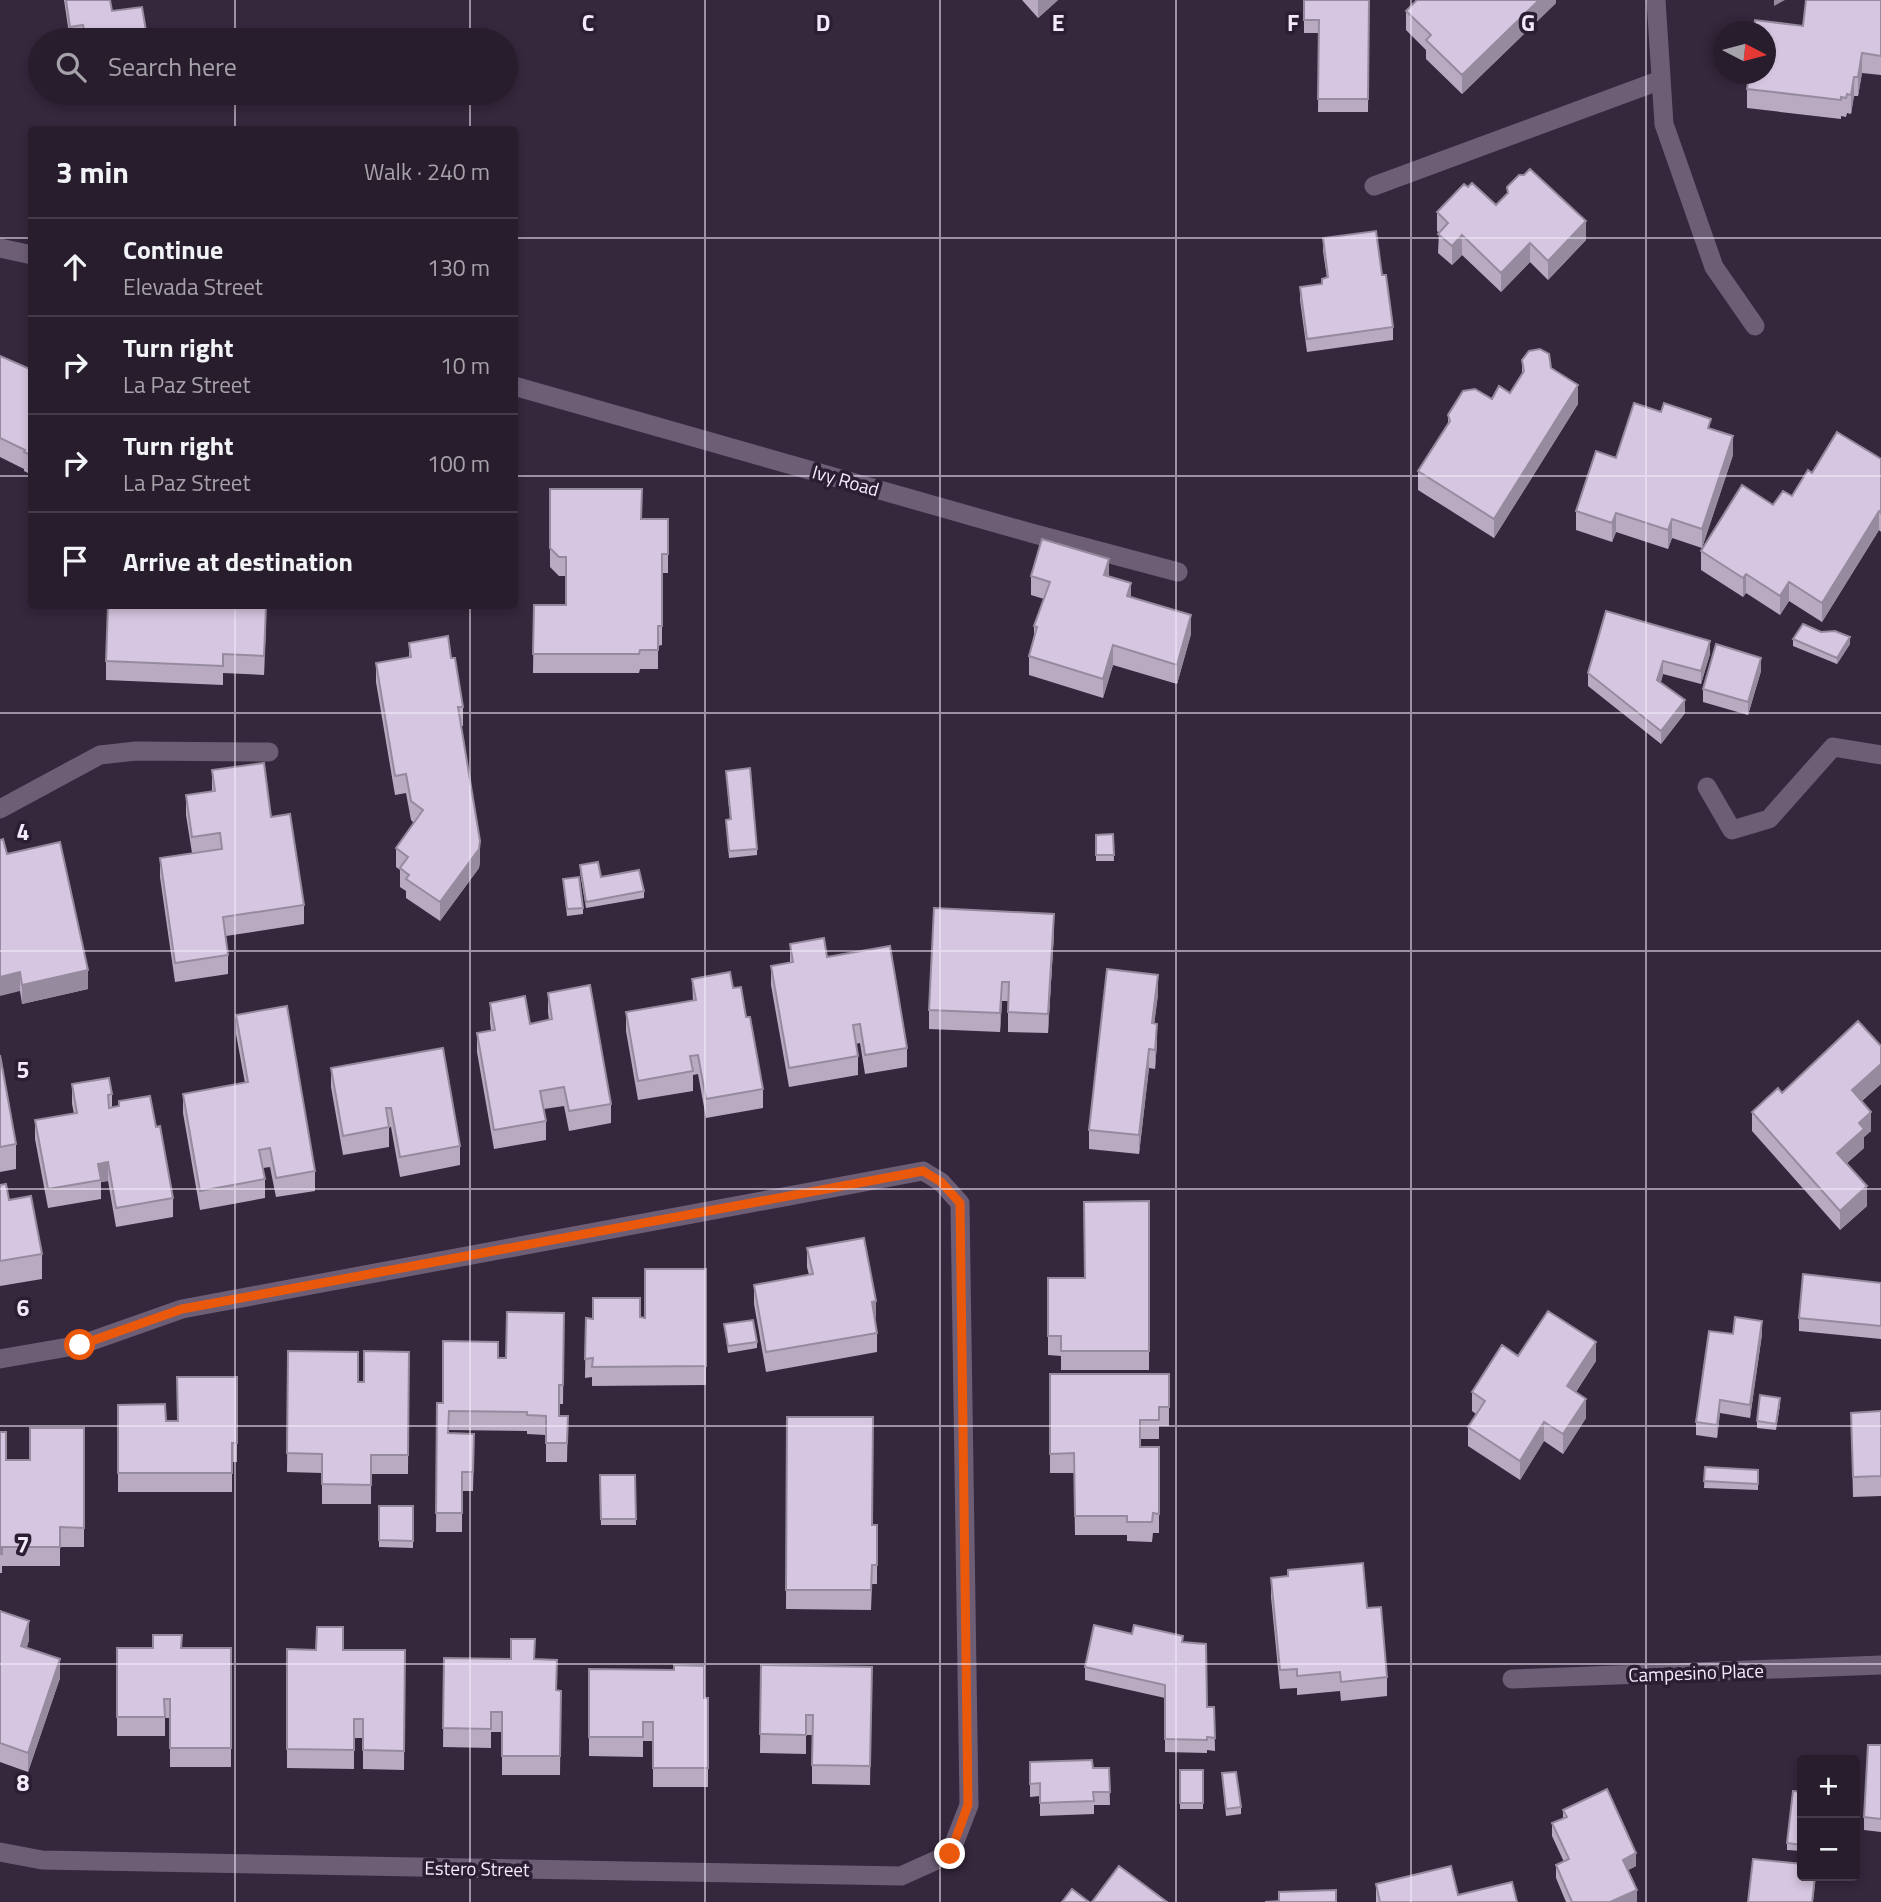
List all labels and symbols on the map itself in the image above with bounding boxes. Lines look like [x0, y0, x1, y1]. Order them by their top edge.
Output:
text: C [582, 5, 594, 40]
text: D [816, 5, 830, 40]
text: E [1052, 5, 1064, 40]
text: F [1287, 5, 1299, 40]
text: G [1521, 5, 1535, 40]
north arrow [1713, 21, 1776, 84]
street label: Ivy Road [809, 457, 883, 503]
text: 4 [17, 814, 29, 849]
text: 5 [17, 1052, 29, 1087]
text: 6 [17, 1290, 30, 1325]
route start [64, 1329, 95, 1360]
text: 7 [17, 1527, 29, 1562]
street label: Campesino Place [1628, 1655, 1764, 1689]
text: 8 [17, 1765, 30, 1800]
route end [934, 1838, 965, 1869]
street label: Estero Street [424, 1853, 530, 1883]

